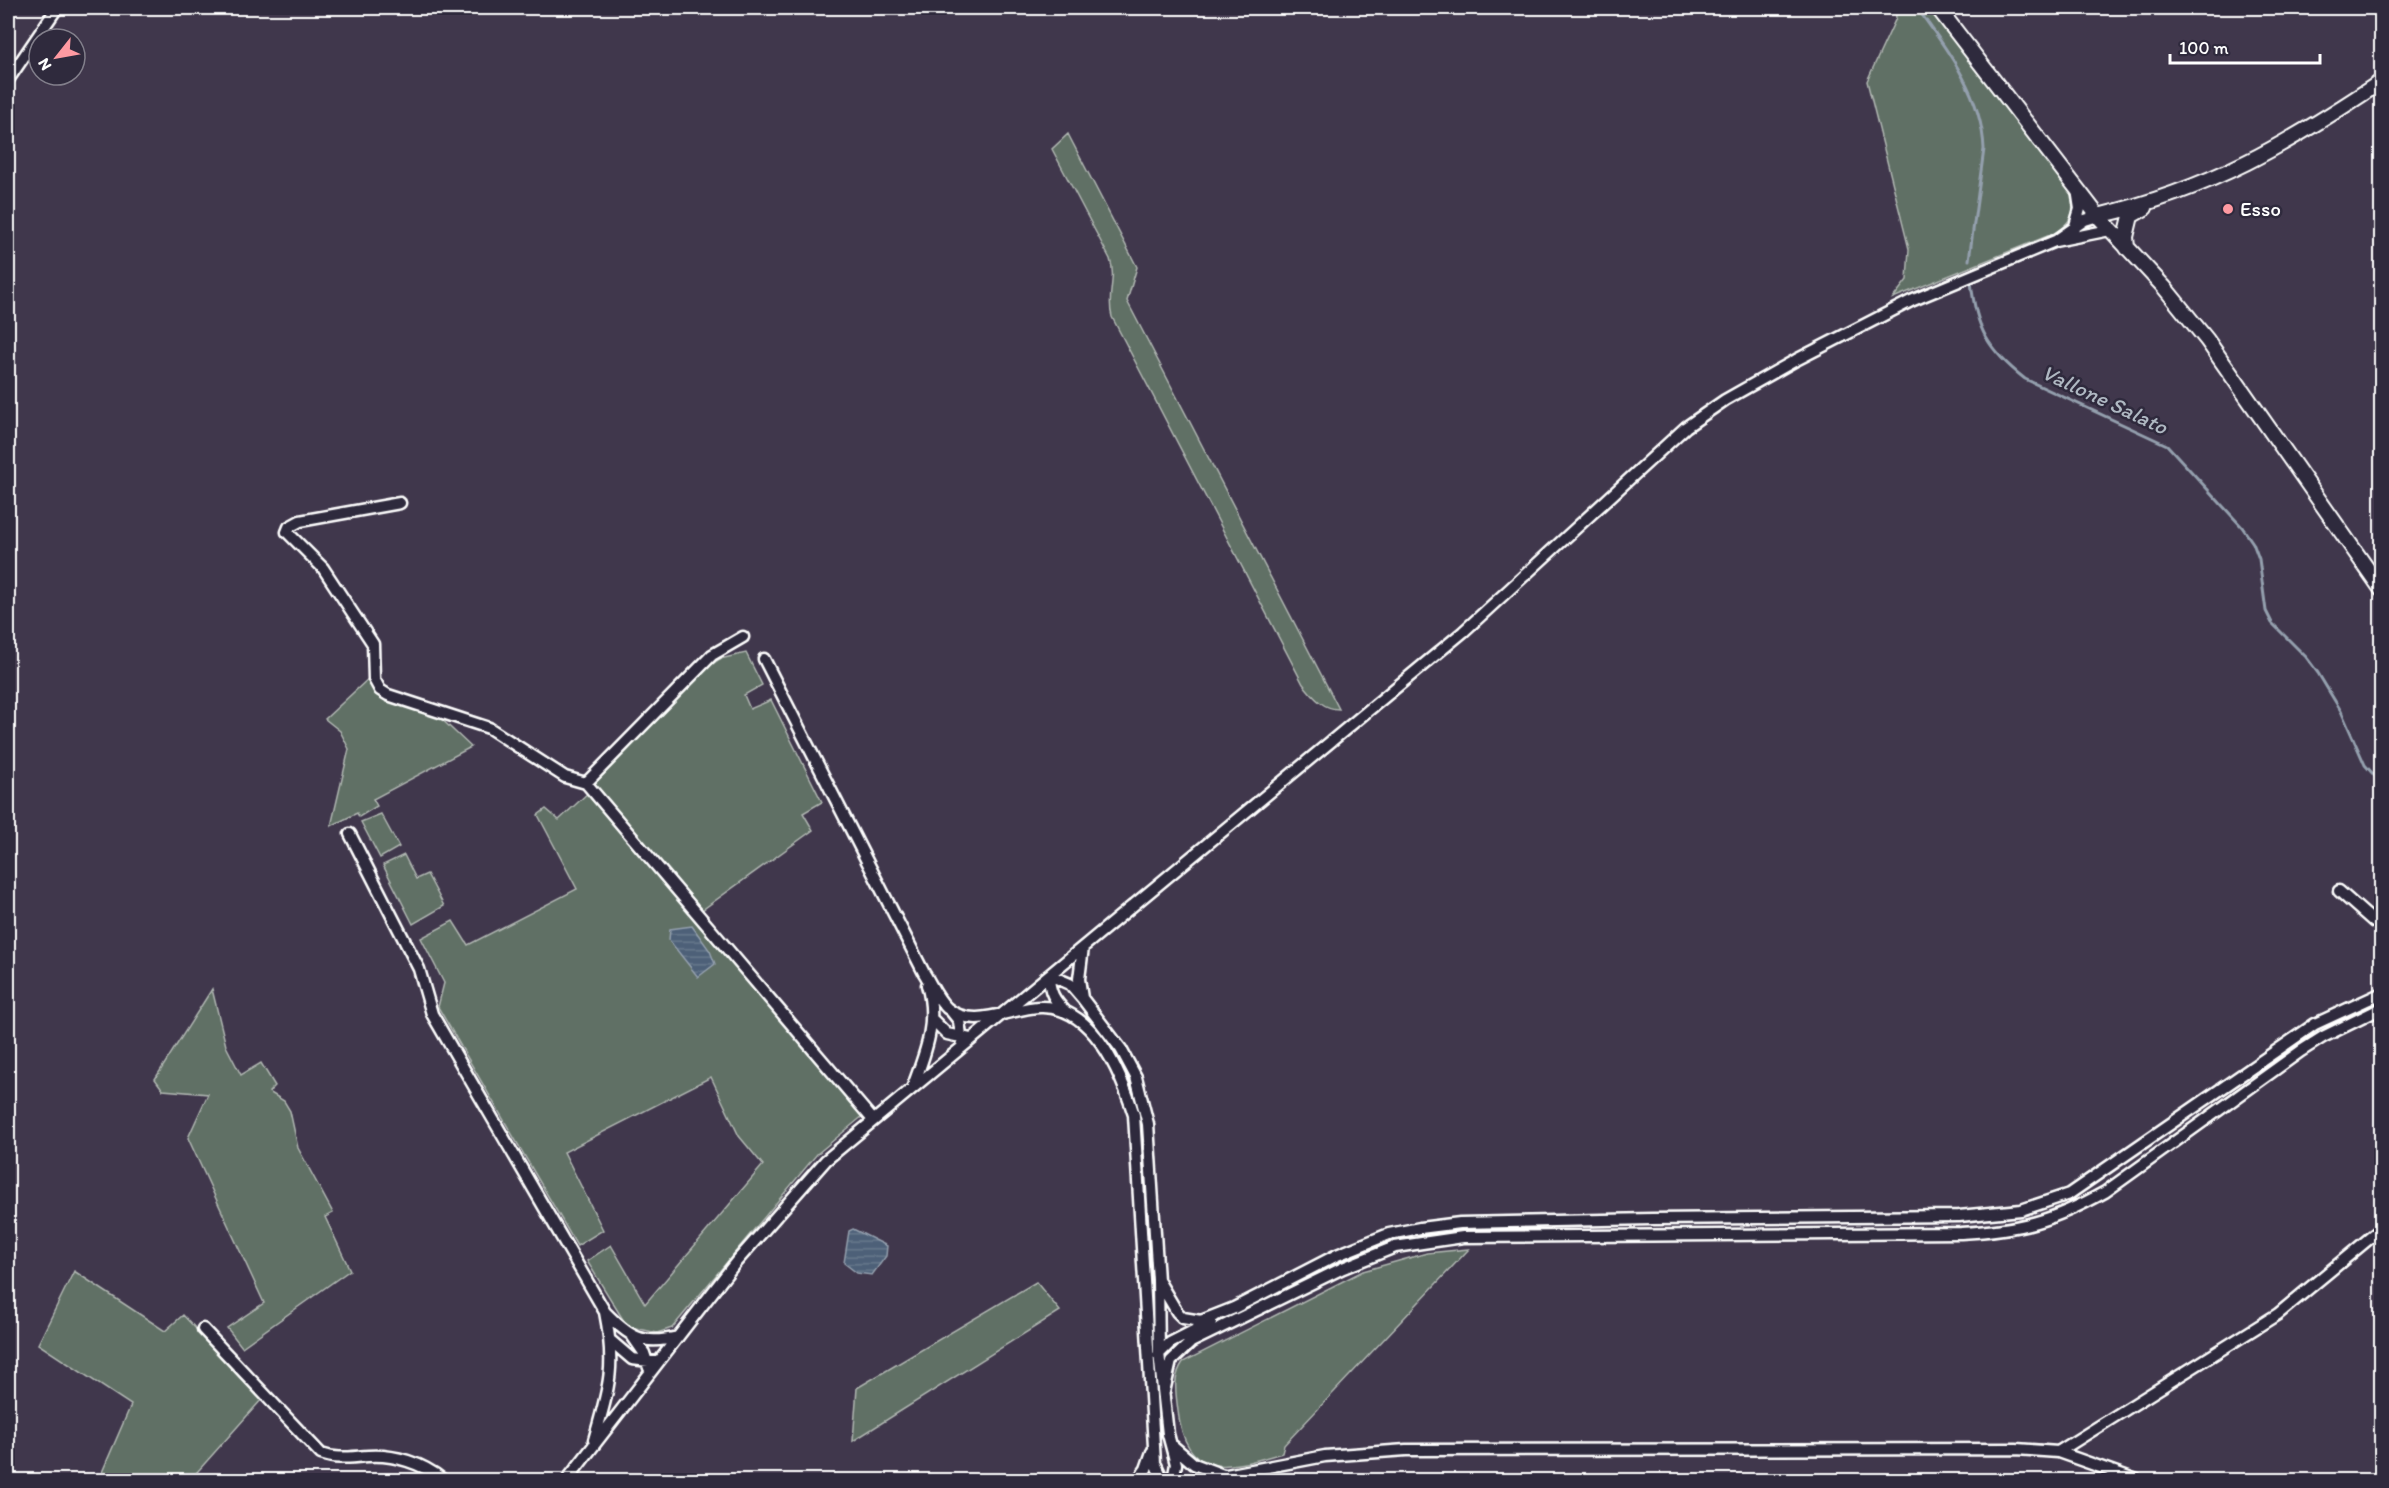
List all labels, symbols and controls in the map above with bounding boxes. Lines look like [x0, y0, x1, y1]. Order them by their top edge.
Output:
north arrow [27, 27, 87, 87]
scale bar [2170, 27, 2320, 65]
text: 100 m [2179, 37, 2229, 59]
text: N [34, 55, 55, 74]
place label: Esso [2240, 196, 2281, 221]
marker: Esso [2221, 202, 2235, 216]
water label: Vallone Salato [2038, 359, 2173, 441]

